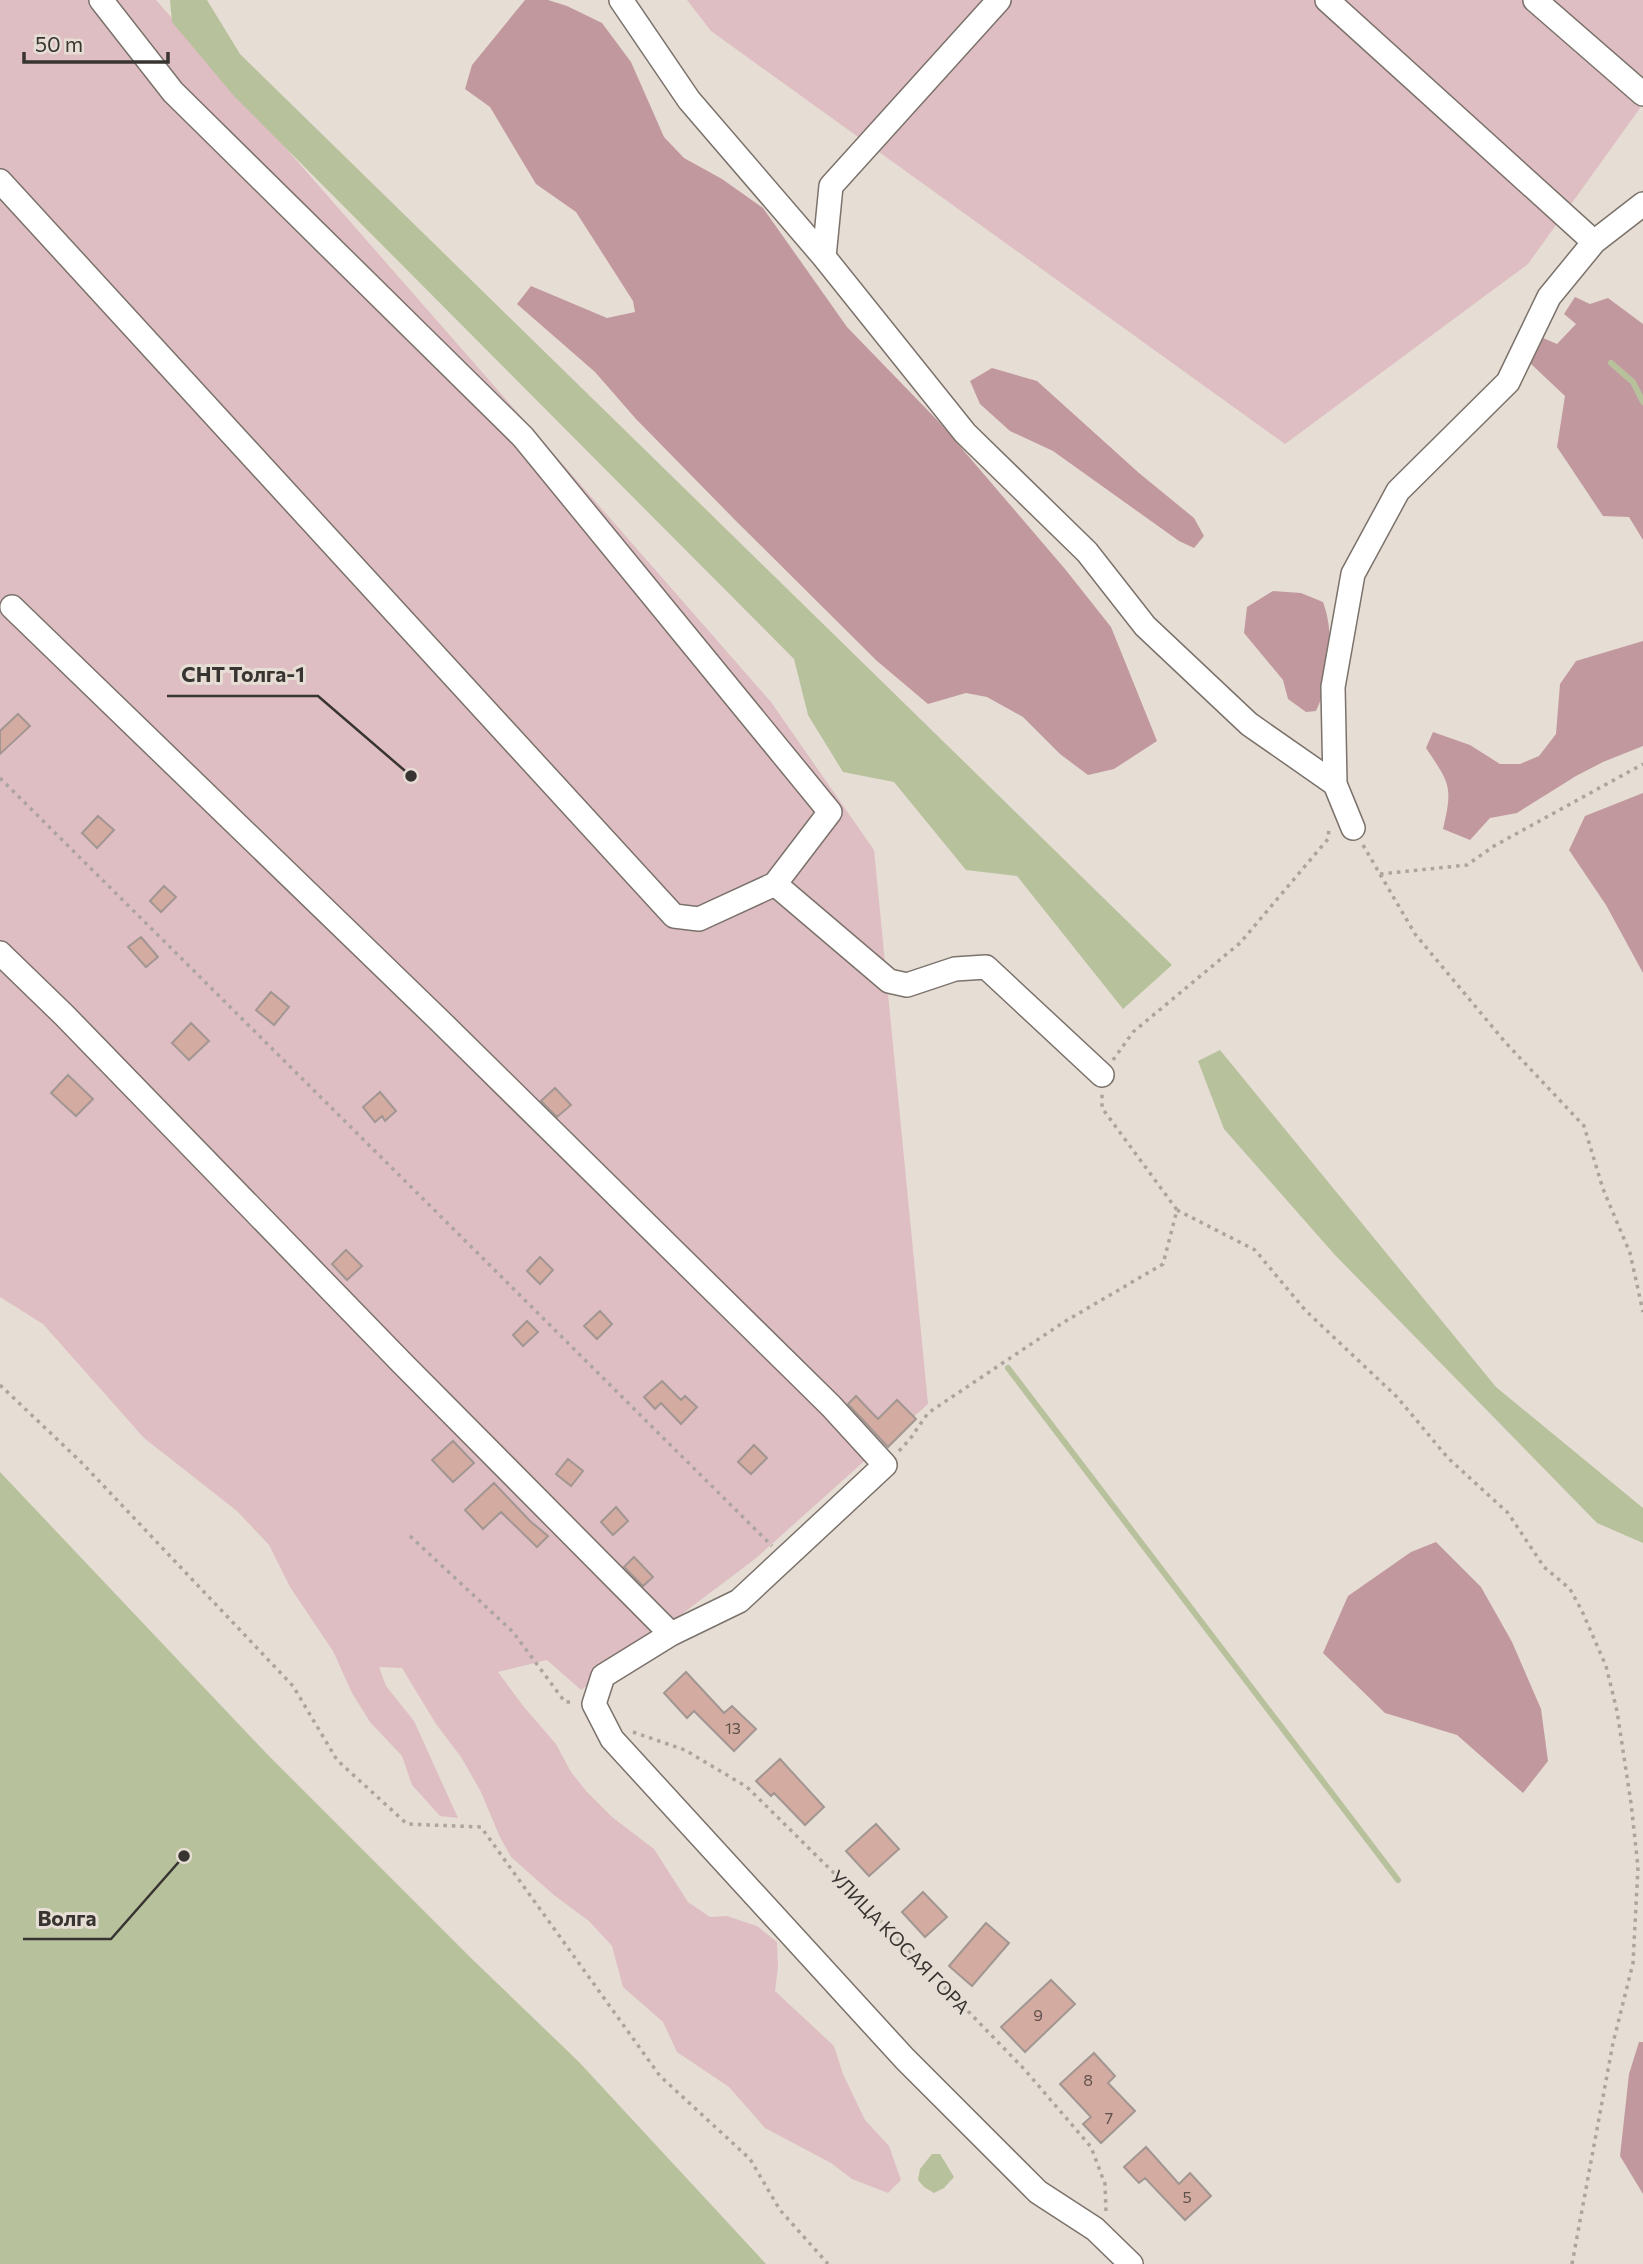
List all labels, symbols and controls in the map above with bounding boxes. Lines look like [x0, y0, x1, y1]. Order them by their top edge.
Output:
scale bar [24, 21, 168, 65]
text: 50 m [35, 31, 83, 56]
callout: СНТ Толга-1 [167, 654, 318, 696]
text: СНТ Толга-1 [181, 661, 305, 686]
house number: 13 [725, 1718, 741, 1737]
street label: УЛИЦА КОСАЯ ГОРА [826, 1865, 975, 2018]
callout: Волга [23, 1897, 111, 1939]
text: Волга [37, 1905, 97, 1930]
house number: 9 [1033, 2005, 1043, 2024]
house number: 8 [1083, 2070, 1093, 2089]
house number: 7 [1105, 2108, 1113, 2127]
house number: 5 [1182, 2187, 1192, 2206]

